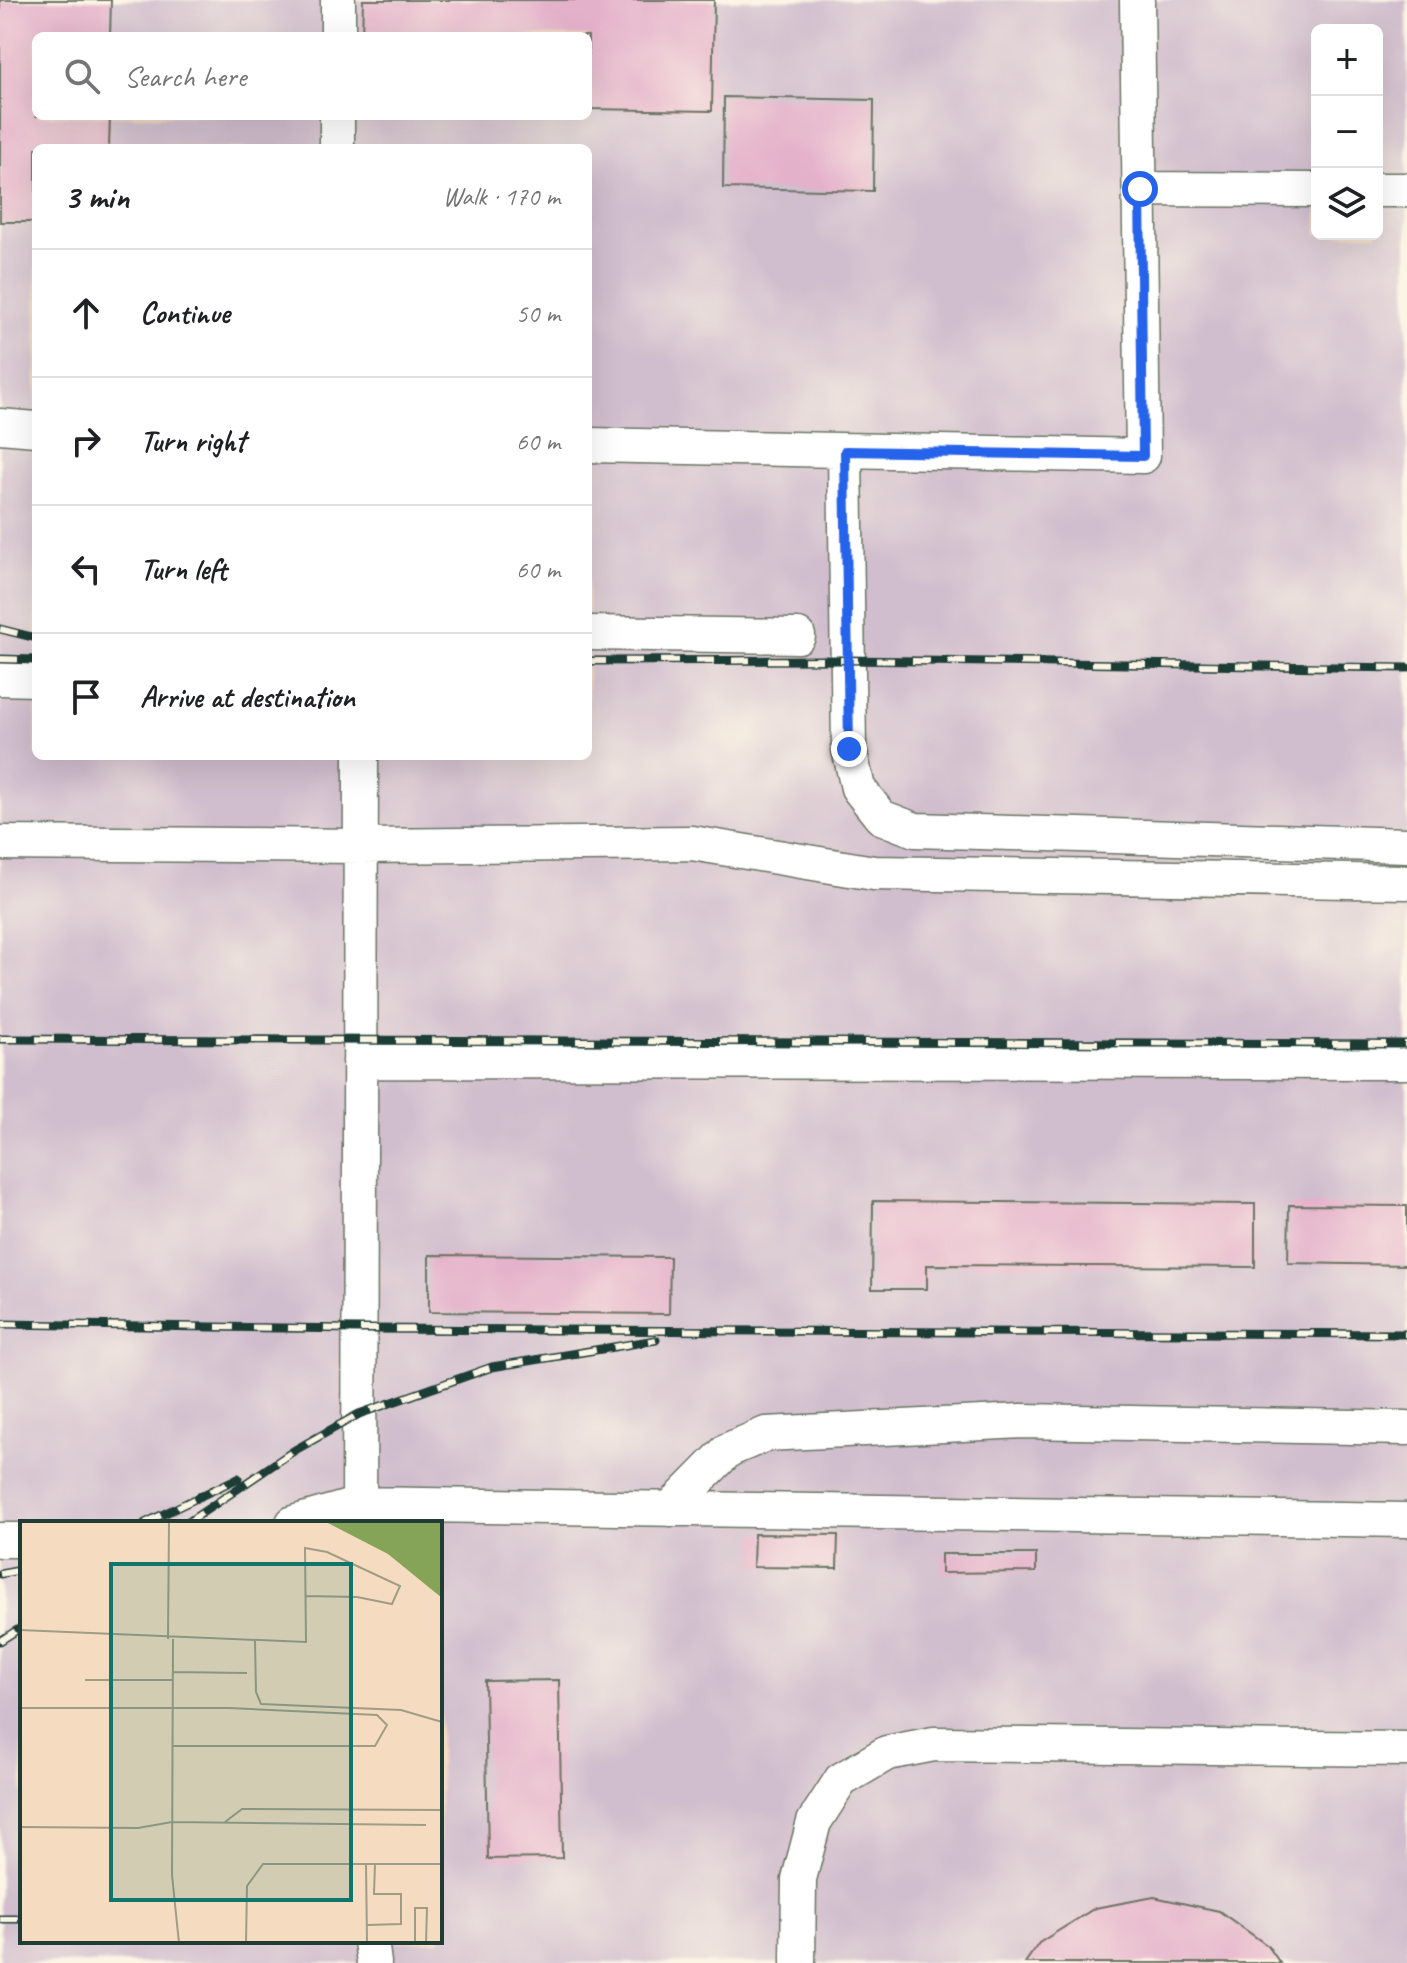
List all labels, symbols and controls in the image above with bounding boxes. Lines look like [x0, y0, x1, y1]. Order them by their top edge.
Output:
map controls [1311, 24, 1383, 240]
button: + [1311, 24, 1383, 96]
search box [32, 32, 592, 120]
icon: search [60, 54, 104, 98]
text: Search here [124, 57, 246, 95]
button: − [1311, 96, 1383, 168]
button: layers [1311, 168, 1383, 240]
route start [1122, 171, 1158, 207]
text: 3 min [64, 175, 129, 218]
text: Walk · 170 m [443, 180, 560, 213]
icon: ahead [64, 291, 108, 335]
text: Continue [140, 294, 230, 332]
text: 50 m [516, 297, 560, 330]
icon: right [64, 419, 108, 463]
text: Turn right [140, 422, 245, 460]
text: 60 m [516, 425, 560, 458]
icon: left [64, 547, 108, 591]
text: Turn left [140, 550, 227, 588]
text: 60 m [516, 553, 560, 586]
icon: arrive [64, 675, 108, 719]
text: Arrive at destination [140, 678, 355, 716]
route end [831, 731, 867, 767]
inset map [20, 1521, 442, 1943]

